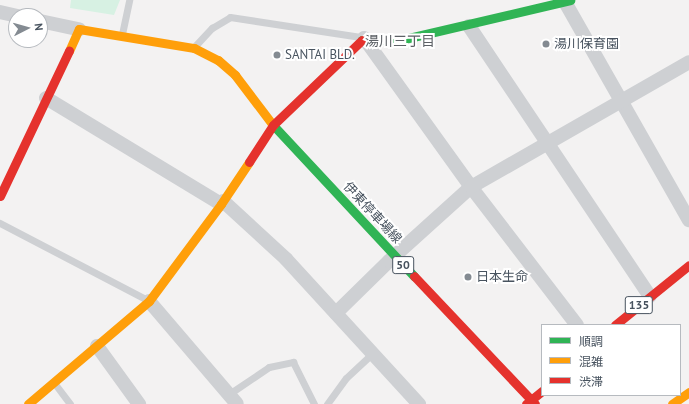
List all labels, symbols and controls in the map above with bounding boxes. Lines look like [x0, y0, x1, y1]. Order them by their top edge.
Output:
north arrow [8, 8, 48, 48]
text: N [32, 23, 46, 31]
district label: 湯川三丁目 [365, 33, 435, 49]
place label: 湯川保育園 [554, 36, 619, 52]
marker: 湯川保育園 [541, 39, 551, 49]
place label: SANTAI BLD. [285, 47, 355, 63]
marker: SANTAI BLD. [272, 50, 282, 60]
street label: 伊東停車場線 [340, 179, 404, 247]
road number: 50 [392, 255, 414, 275]
place label: 日本生命 [476, 269, 528, 285]
marker: 日本生命 [463, 272, 473, 282]
road number: 135 [624, 295, 654, 315]
legend [541, 324, 681, 396]
text: 順調 [579, 334, 603, 349]
text: 混雑 [579, 354, 603, 369]
text: 渋滞 [579, 374, 603, 389]

